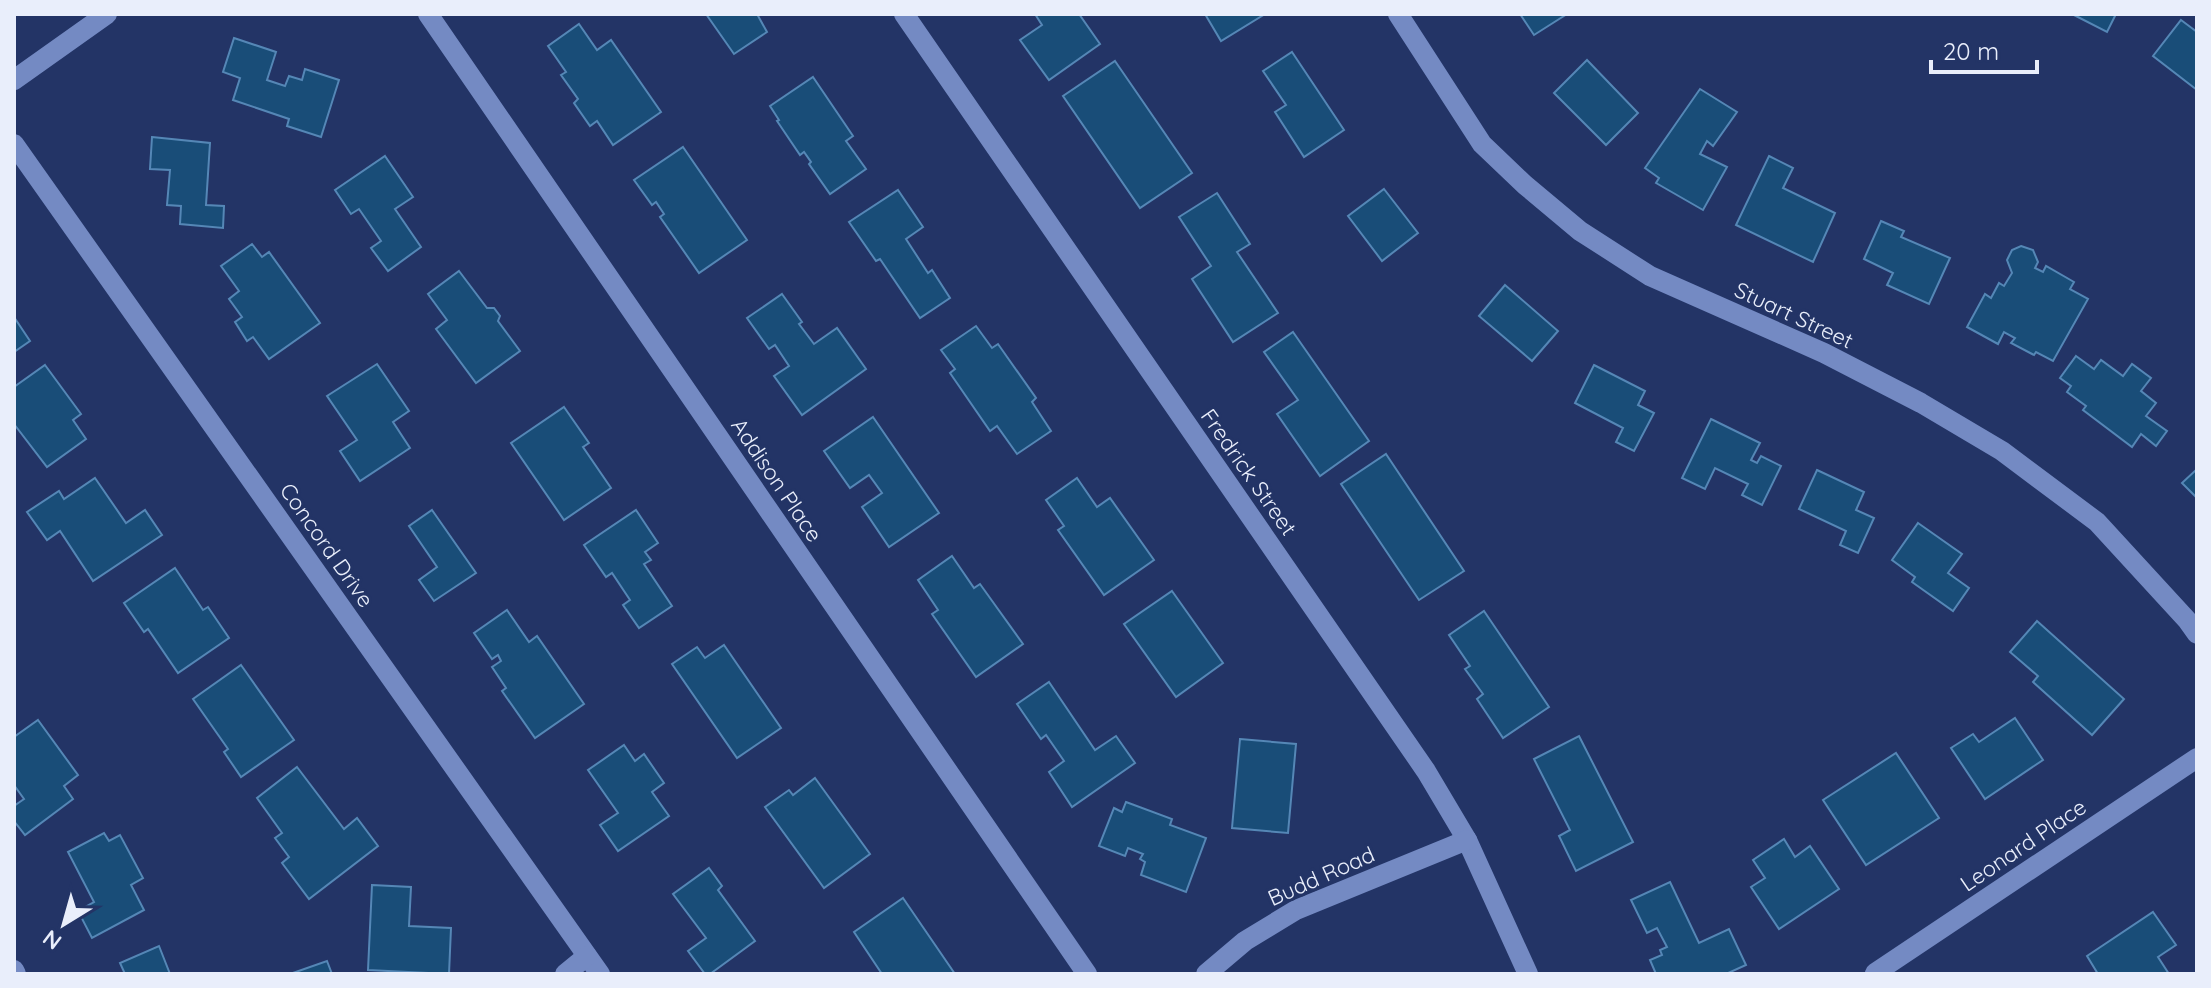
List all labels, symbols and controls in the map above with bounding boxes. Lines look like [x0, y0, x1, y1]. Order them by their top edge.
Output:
scale bar [1931, 24, 2037, 74]
text: 20 m [1943, 36, 1999, 66]
street label: Stuart Street [1730, 275, 1858, 355]
street label: Fredrick Street [1195, 403, 1303, 541]
street label: Addison Place [725, 413, 829, 547]
street label: Concord Drive [274, 477, 380, 613]
street label: Leonard Place [1955, 793, 2091, 897]
street label: Budd Road [1263, 840, 1379, 912]
north arrow [24, 884, 104, 964]
text: N [37, 924, 67, 956]

